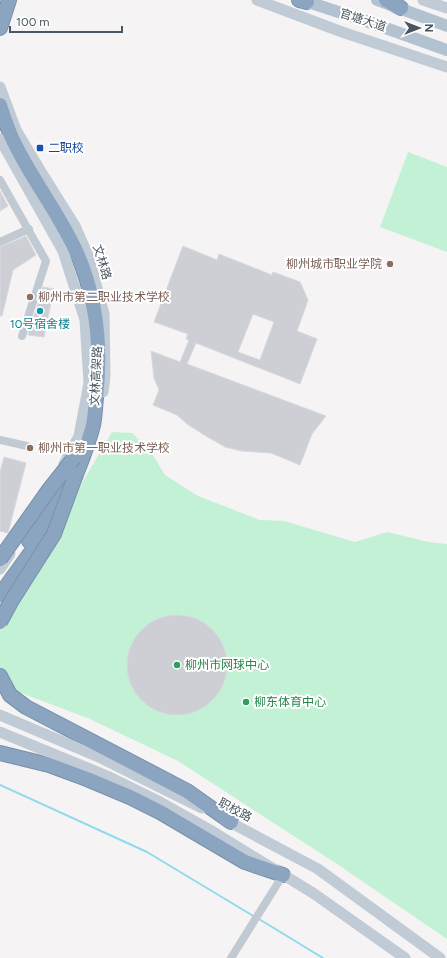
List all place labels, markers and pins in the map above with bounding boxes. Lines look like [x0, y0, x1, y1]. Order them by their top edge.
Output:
place label: 二职校 [48, 141, 84, 155]
marker: 二职校 [35, 143, 45, 153]
place label: 柳州城市职业学院 [286, 257, 382, 271]
marker: 柳州城市职业学院 [385, 259, 395, 269]
place label: 柳州市第二职业技术学校 [38, 290, 170, 304]
marker: 柳州市第二职业技术学校 [25, 292, 35, 302]
marker: 10号宿舍楼 [35, 306, 45, 316]
place label: 10号宿舍楼 [10, 317, 70, 331]
place label: 柳州市第一职业技术学校 [38, 441, 170, 455]
marker: 柳州市第一职业技术学校 [25, 443, 35, 453]
place label: 柳州市网球中心 [185, 658, 269, 672]
marker: 柳州市网球中心 [172, 660, 182, 670]
place label: 柳东体育中心 [254, 695, 326, 709]
marker: 柳东体育中心 [241, 697, 251, 707]

